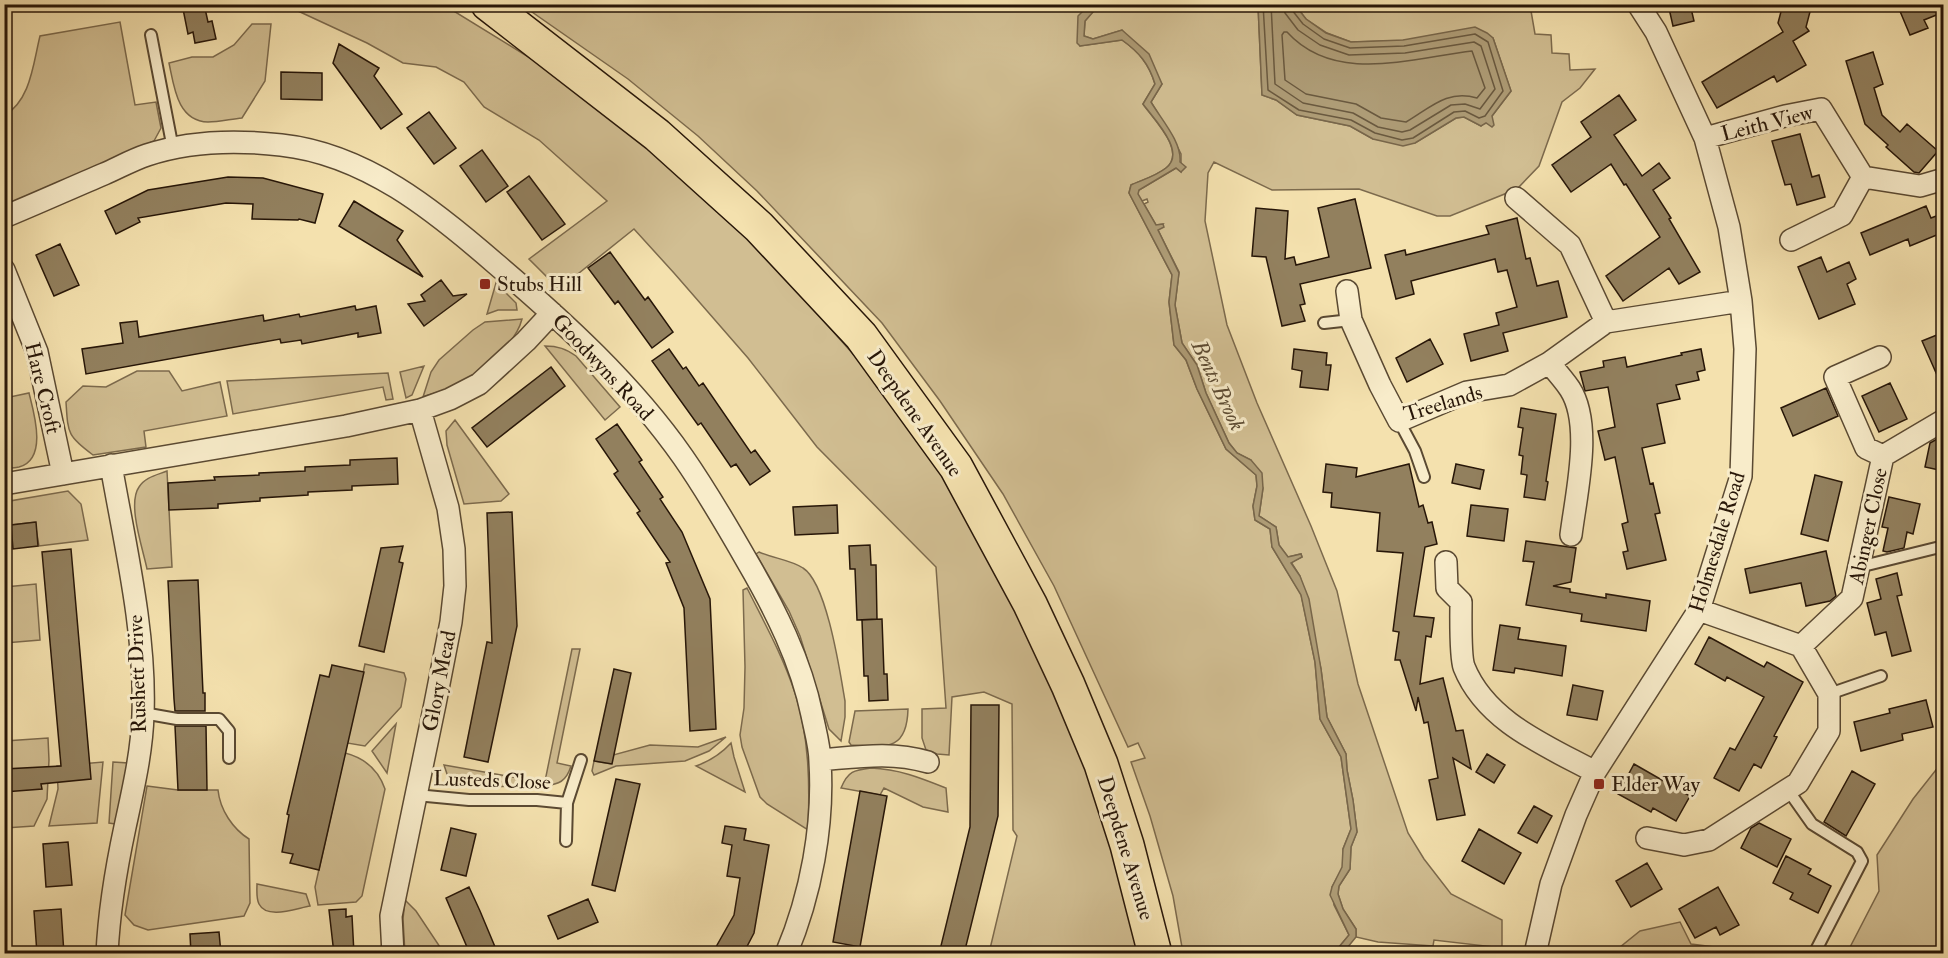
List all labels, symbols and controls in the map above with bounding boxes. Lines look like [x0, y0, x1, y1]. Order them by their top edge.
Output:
street label: Leith View [1718, 99, 1817, 148]
place label: Stubs Hill [497, 271, 582, 298]
marker: Stubs Hill [478, 277, 492, 291]
street label: Goodwyns Road [546, 308, 660, 427]
water label: Bents Brook [1185, 335, 1251, 435]
street label: Hare Croft [18, 340, 67, 437]
street label: Deepdene Avenue [861, 344, 969, 482]
street label: Treelands [1400, 379, 1486, 428]
street label: Abinger Close [1843, 465, 1894, 588]
street label: Holmesdale Road [1683, 468, 1752, 616]
street label: Rushett Drive [122, 614, 153, 734]
street label: Glory Mead [416, 628, 463, 734]
street label: Lusteds Close [433, 765, 551, 796]
place label: Elder Way [1611, 771, 1701, 798]
street label: Deepdene Avenue [1091, 773, 1160, 924]
marker: Elder Way [1592, 777, 1606, 791]

